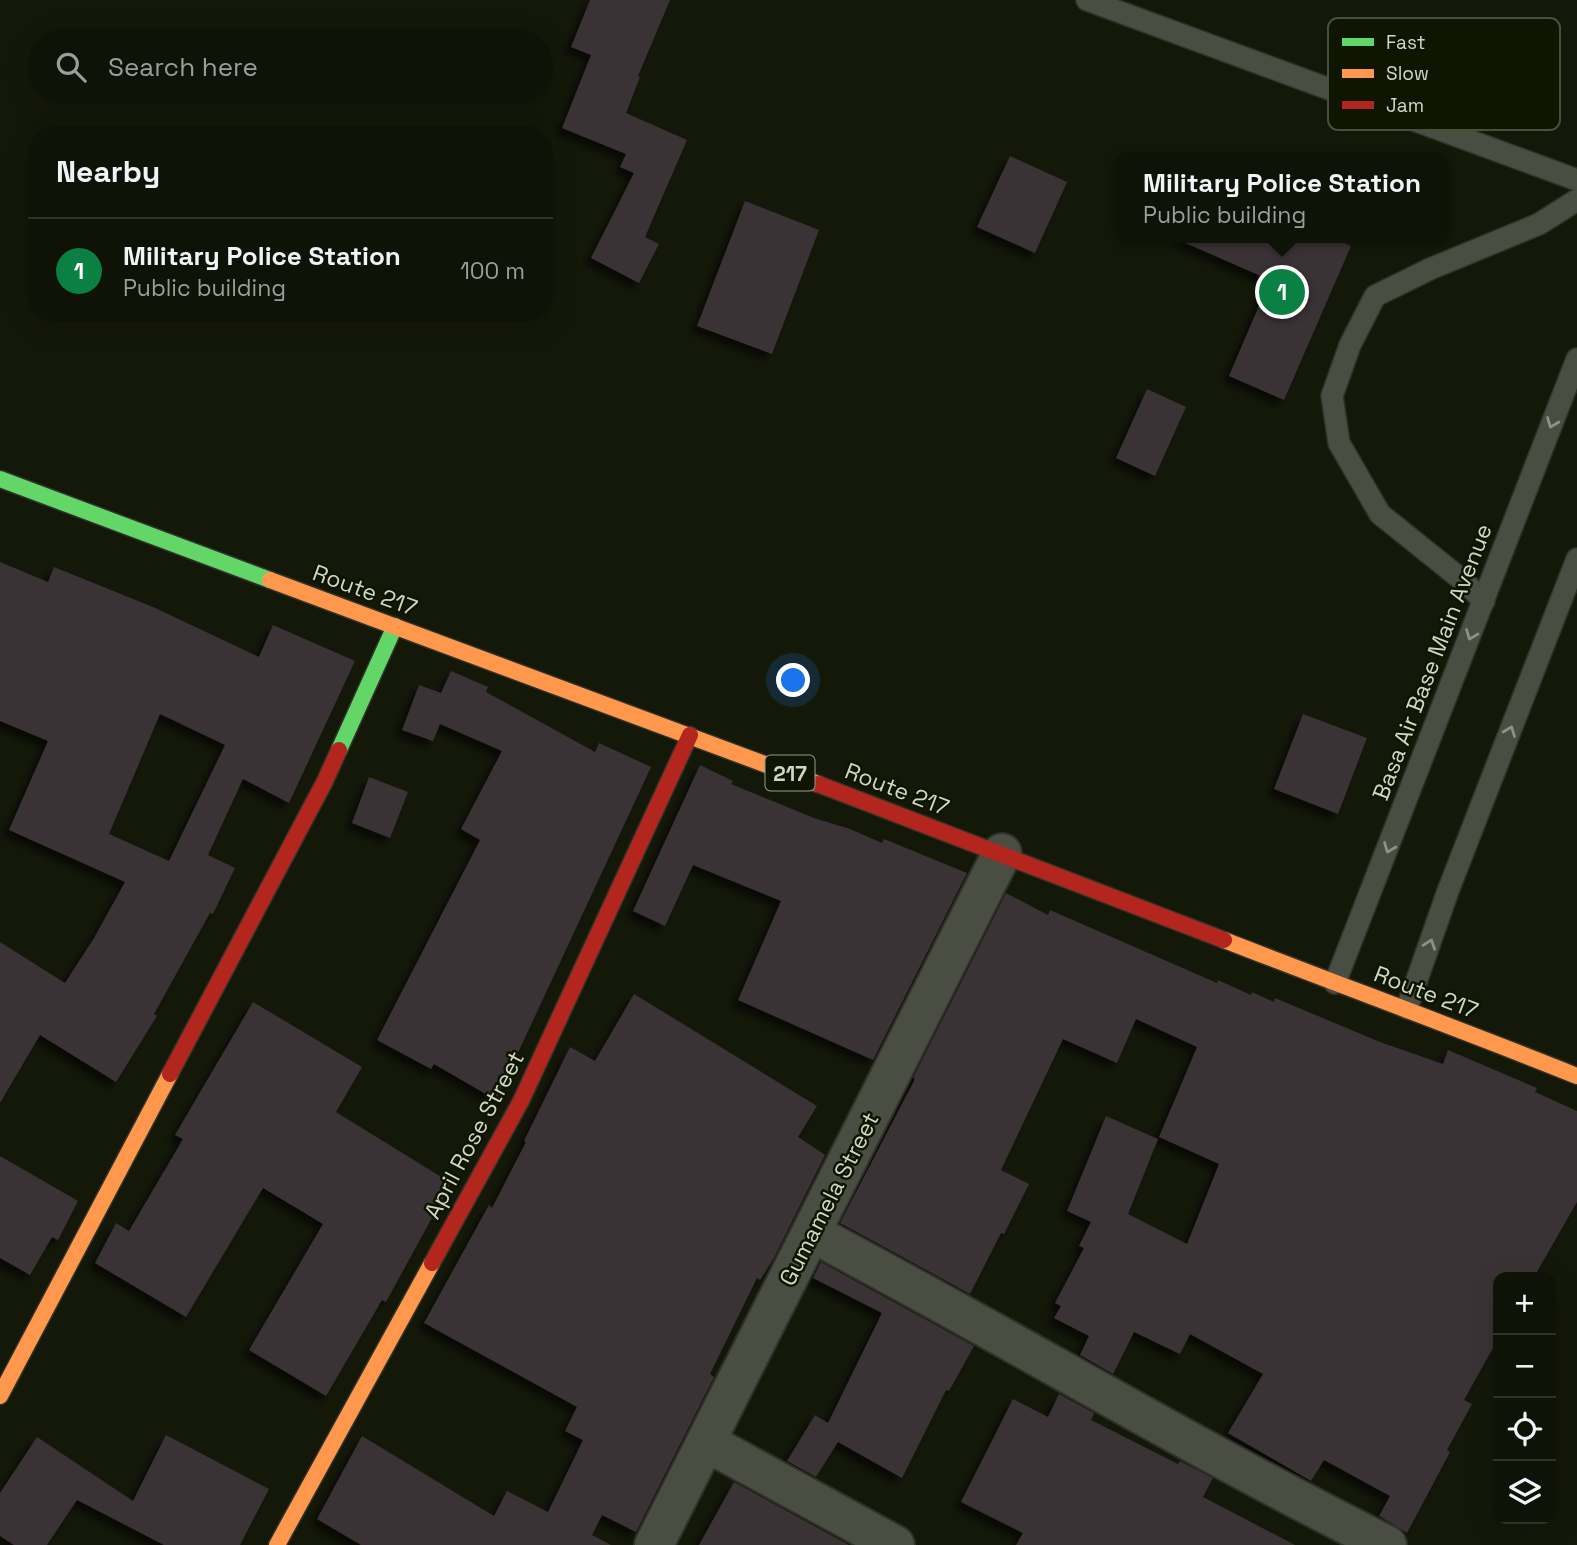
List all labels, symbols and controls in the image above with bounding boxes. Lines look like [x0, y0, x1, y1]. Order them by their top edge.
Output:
legend [1328, 18, 1560, 130]
search box [28, 28, 553, 105]
text: Fast [1386, 30, 1426, 55]
icon: search [52, 48, 90, 86]
text: Search here [108, 50, 258, 84]
text: Slow [1386, 61, 1429, 86]
text: Jam [1386, 93, 1424, 118]
text: Nearby [56, 152, 160, 191]
popup [1116, 152, 1448, 243]
text: Military Police Station [1143, 166, 1421, 200]
text: Public building [1143, 200, 1306, 230]
text: Military Police Station [123, 239, 401, 273]
text: 1 [74, 256, 84, 286]
text: 100 m [460, 256, 525, 286]
pin: 1 [1259, 266, 1305, 318]
text: Public building [123, 273, 286, 303]
one-way arrow [1547, 417, 1561, 429]
street label: Basa Air Base Main Avenue [1365, 520, 1499, 804]
street label: Route 217 [309, 557, 421, 623]
one-way arrow [1465, 629, 1479, 641]
your location [776, 663, 810, 697]
one-way arrow [1502, 725, 1516, 737]
street label: Route 217 [841, 755, 953, 823]
road number: 217 [766, 756, 814, 790]
one-way arrow [1383, 841, 1397, 853]
one-way arrow [1422, 938, 1436, 950]
street label: Route 217 [1370, 958, 1482, 1026]
street label: April Rose Street [417, 1046, 531, 1224]
street label: Gumamela Street [772, 1107, 886, 1291]
map controls [1493, 1272, 1556, 1524]
button: + [1493, 1272, 1556, 1335]
button: − [1493, 1335, 1556, 1398]
button: locate [1493, 1398, 1556, 1461]
button: layers [1493, 1461, 1556, 1524]

